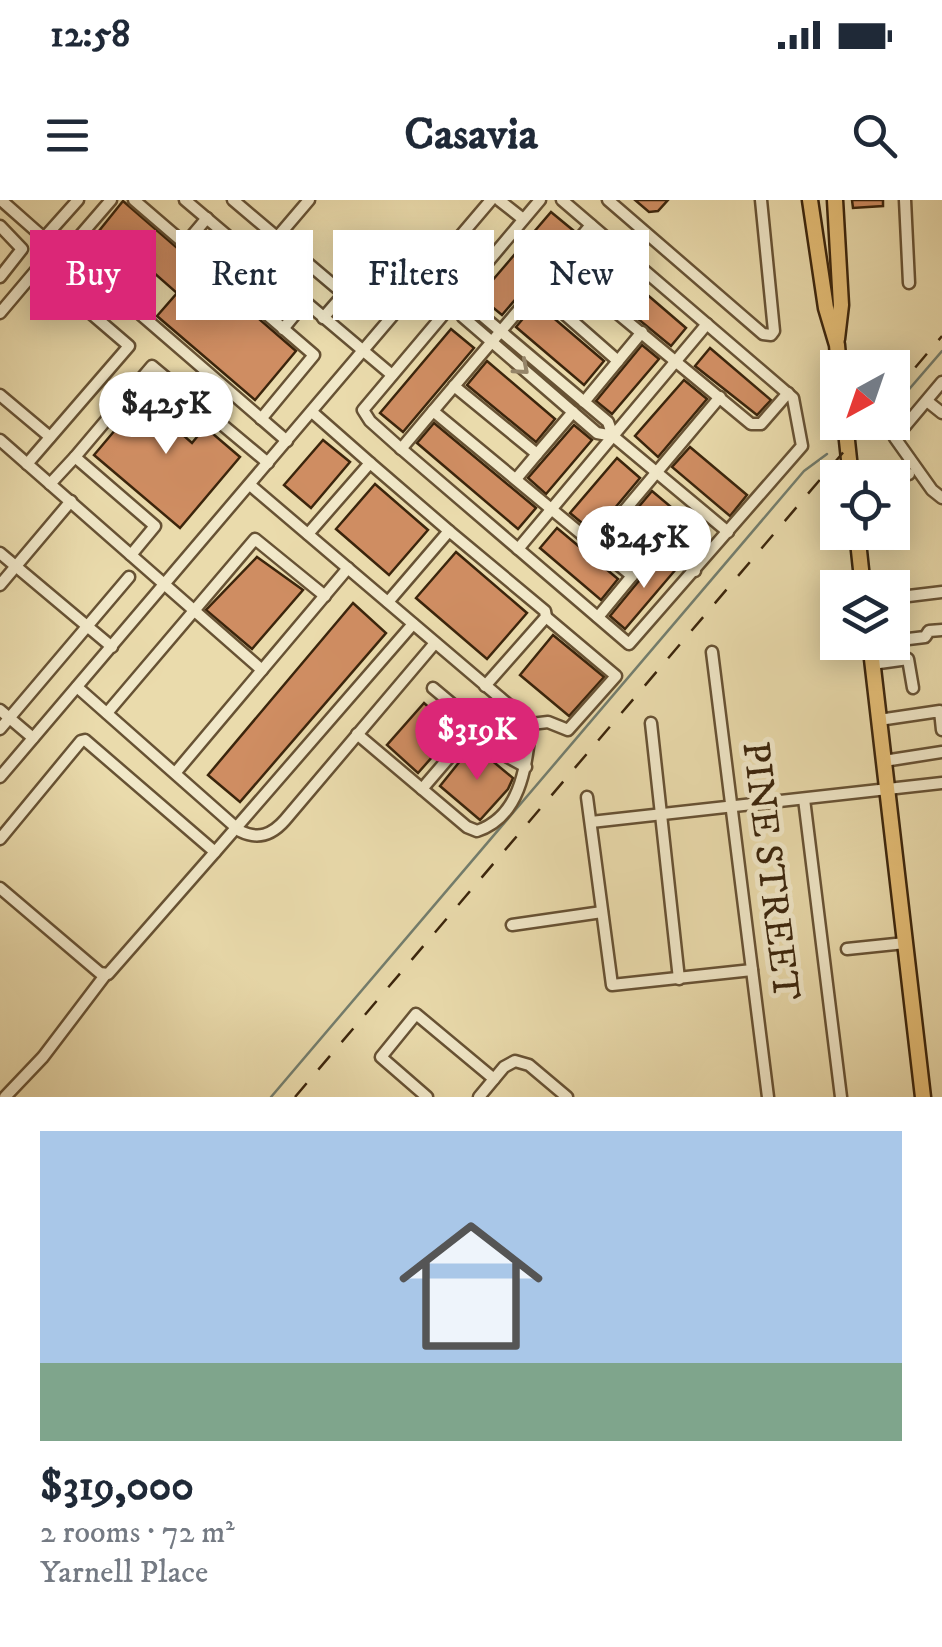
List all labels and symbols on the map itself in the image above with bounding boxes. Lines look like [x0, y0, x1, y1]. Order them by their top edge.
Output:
north arrow [820, 350, 910, 440]
one-way arrow [511, 357, 529, 375]
pin: $425K [96, 372, 236, 457]
pin: $245K [574, 506, 714, 591]
pin: $319K [407, 698, 547, 783]
street label: PINE STREET [730, 739, 810, 1003]

